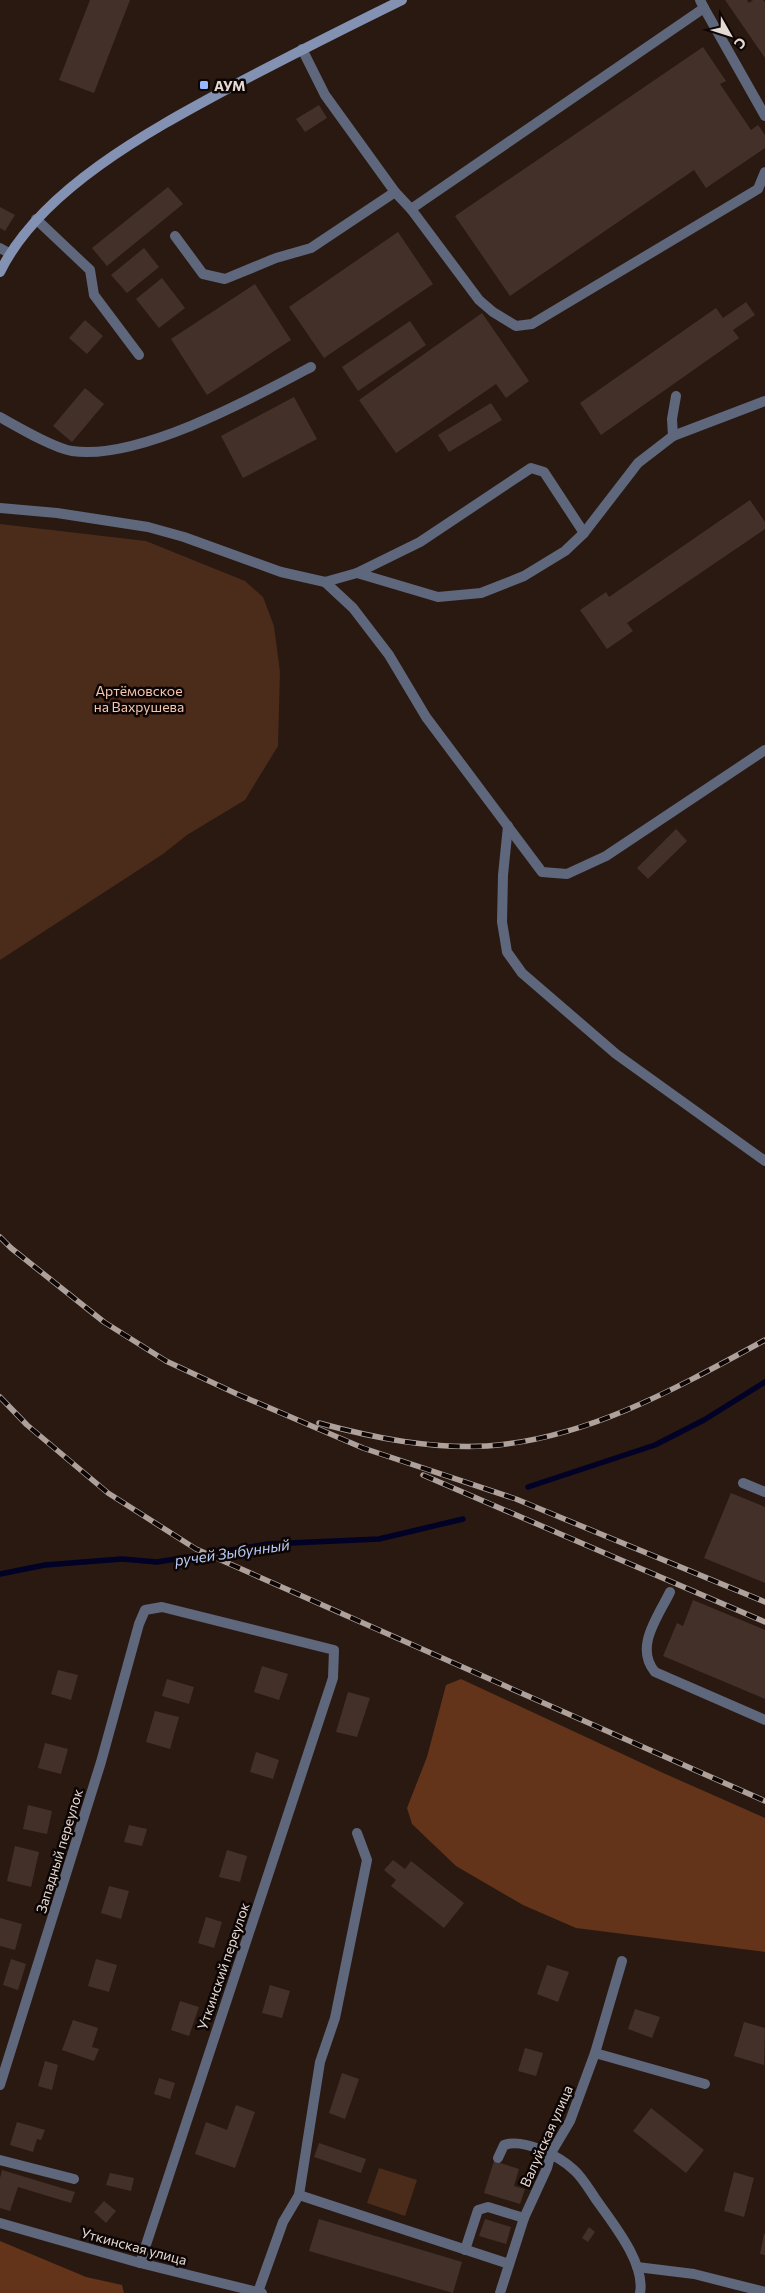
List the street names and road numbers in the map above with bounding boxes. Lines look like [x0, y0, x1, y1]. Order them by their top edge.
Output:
street label: Западный переулок [32, 1786, 86, 1915]
street label: Уткинский переулок [193, 1900, 253, 2032]
street label: Валуйская улица [516, 2082, 576, 2190]
street label: Уткинская улица [79, 2224, 189, 2268]

